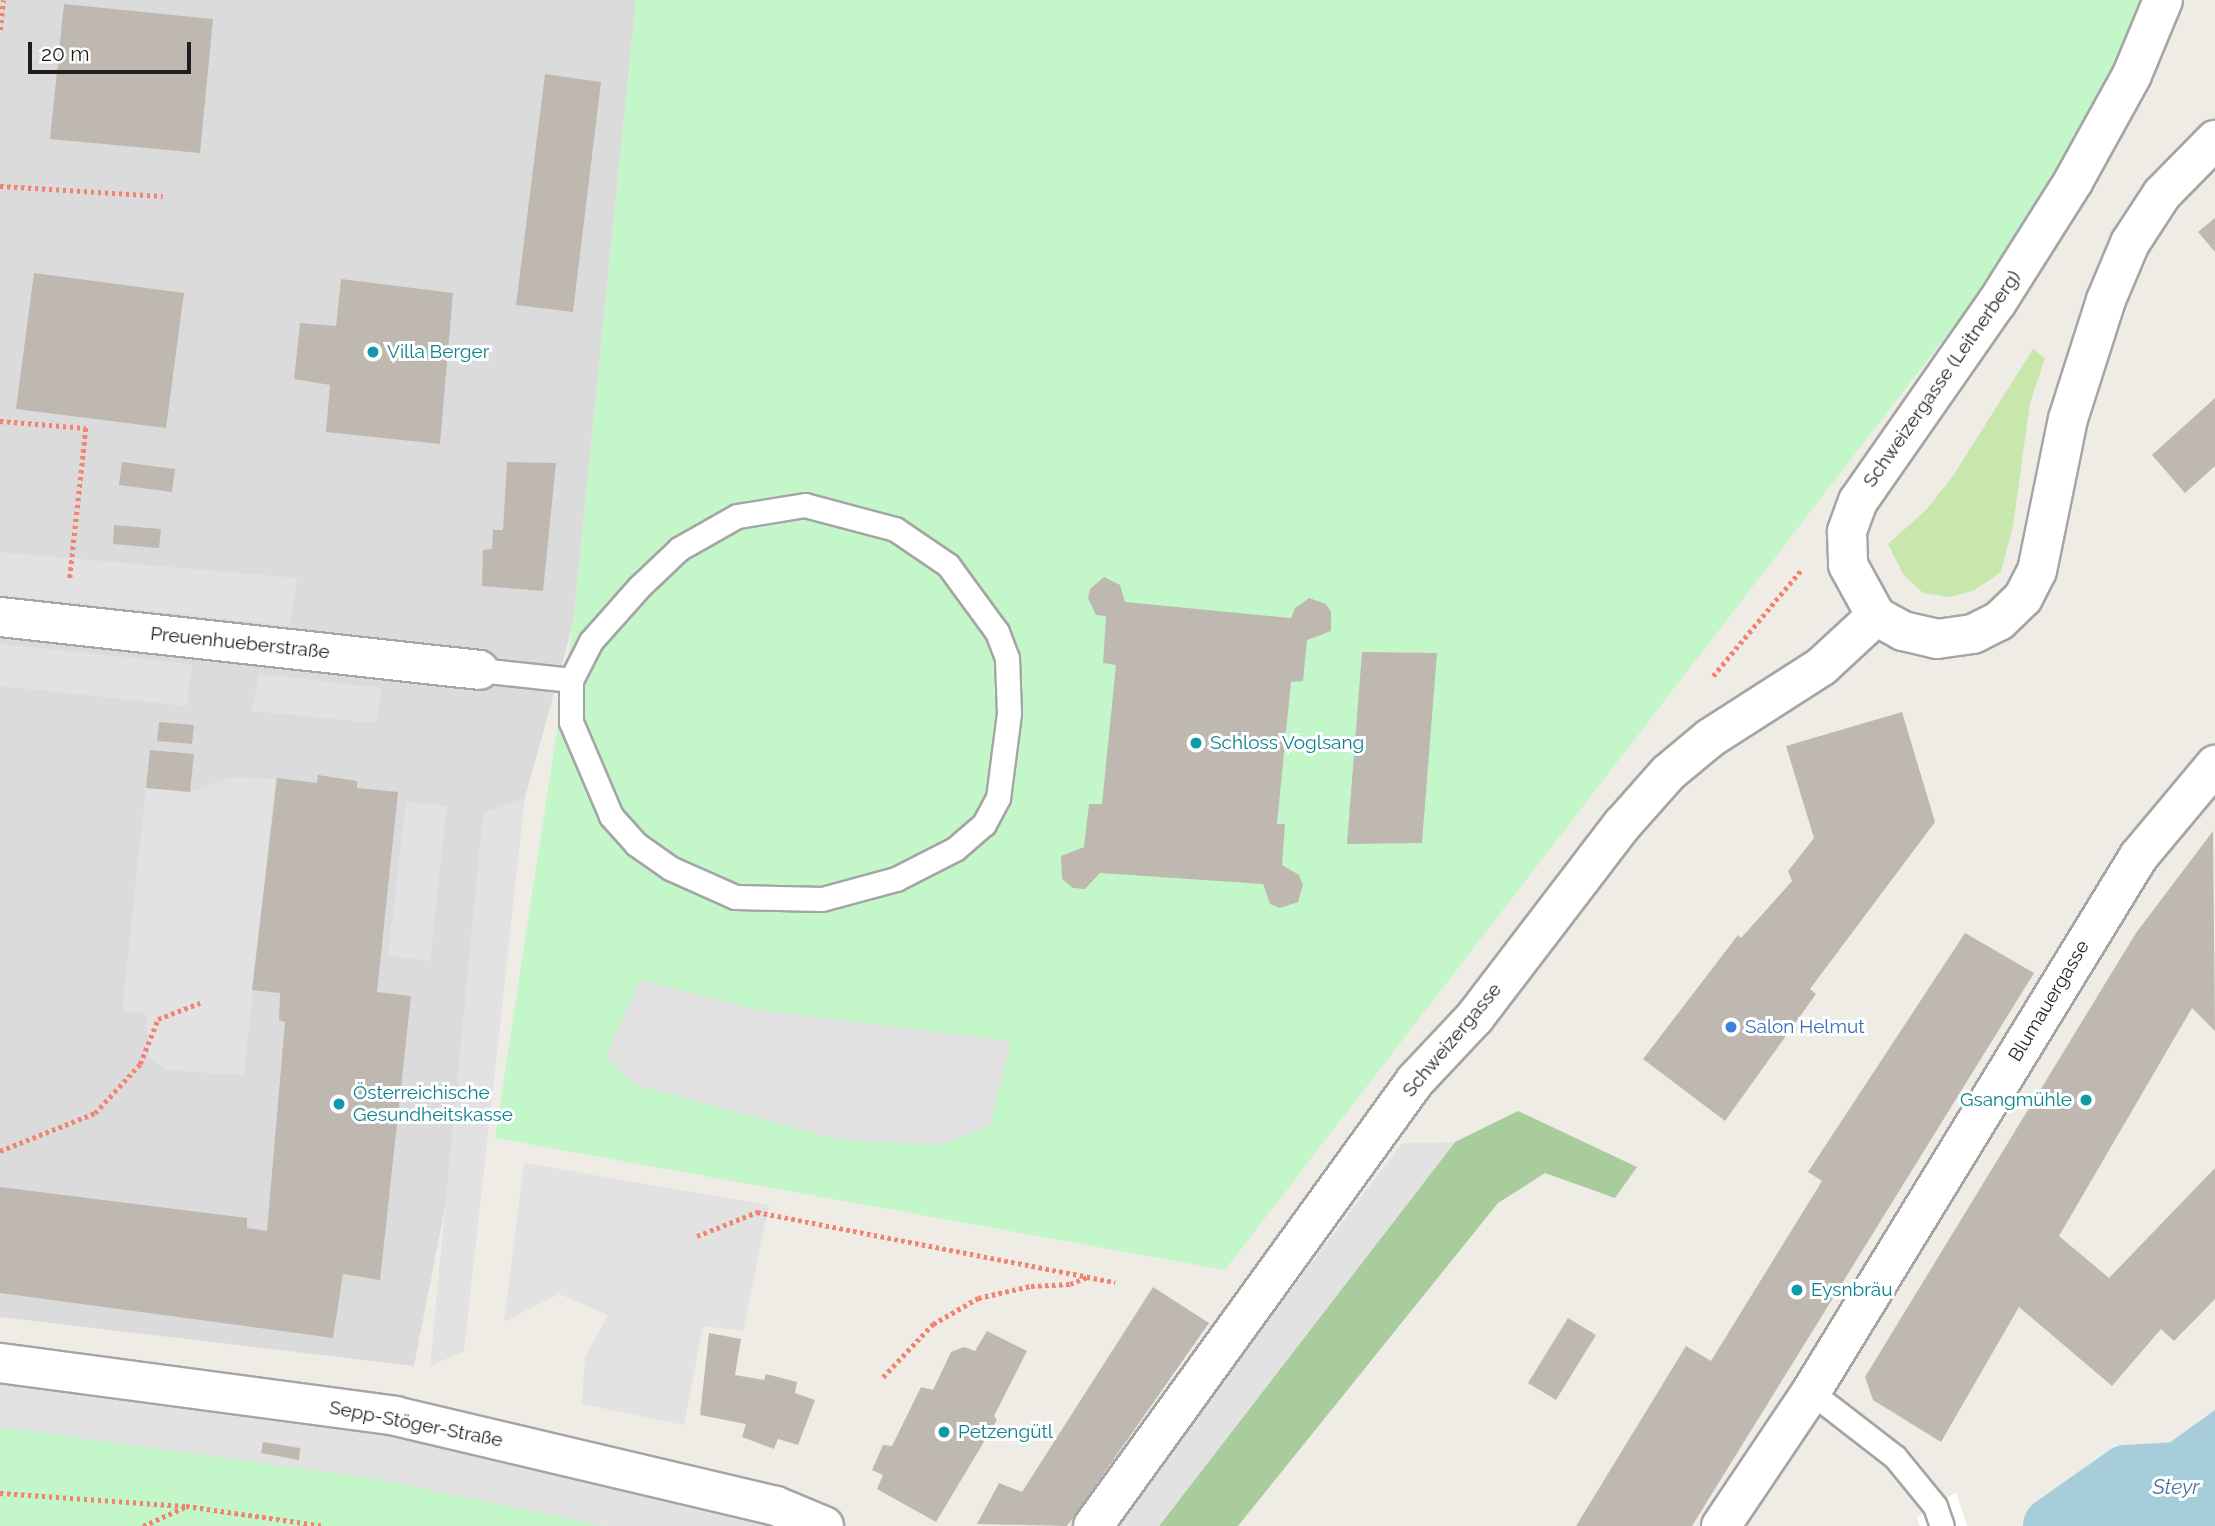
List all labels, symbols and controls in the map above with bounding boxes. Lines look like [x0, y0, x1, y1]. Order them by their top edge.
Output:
scale bar [32, 28, 194, 72]
text: 20 m [41, 41, 89, 66]
street label: Schweizergasse (Leitnerberg) [1858, 266, 2026, 492]
place label: Villa Berger [387, 341, 489, 363]
marker: Villa Berger [365, 344, 381, 360]
street label: Preuenhueberstraße [149, 622, 331, 664]
place label: Schloss Voglsang [1210, 732, 1365, 754]
marker: Schloss Voglsang [1188, 735, 1204, 751]
street label: Blumauergasse [2004, 936, 2094, 1066]
street label: Schweizergasse [1398, 978, 1506, 1102]
place label: Salon Helmut [1745, 1016, 1865, 1038]
marker: Salon Helmut [1723, 1019, 1739, 1035]
place label: Österreichische Gesundheitskasse [353, 1082, 513, 1126]
place label: Gsangmühle [1960, 1089, 2072, 1111]
marker: Gsangmühle [2078, 1092, 2094, 1108]
marker: Österreichische Gesundheitskasse [331, 1096, 347, 1112]
place label: Eysnbräu [1811, 1279, 1892, 1301]
marker: Eysnbräu [1789, 1282, 1805, 1298]
street label: Sepp-Stöger-Straße [327, 1396, 505, 1452]
place label: Petzengütl [958, 1421, 1053, 1443]
marker: Petzengütl [936, 1424, 952, 1440]
water label: Steyr [2152, 1474, 2200, 1500]

